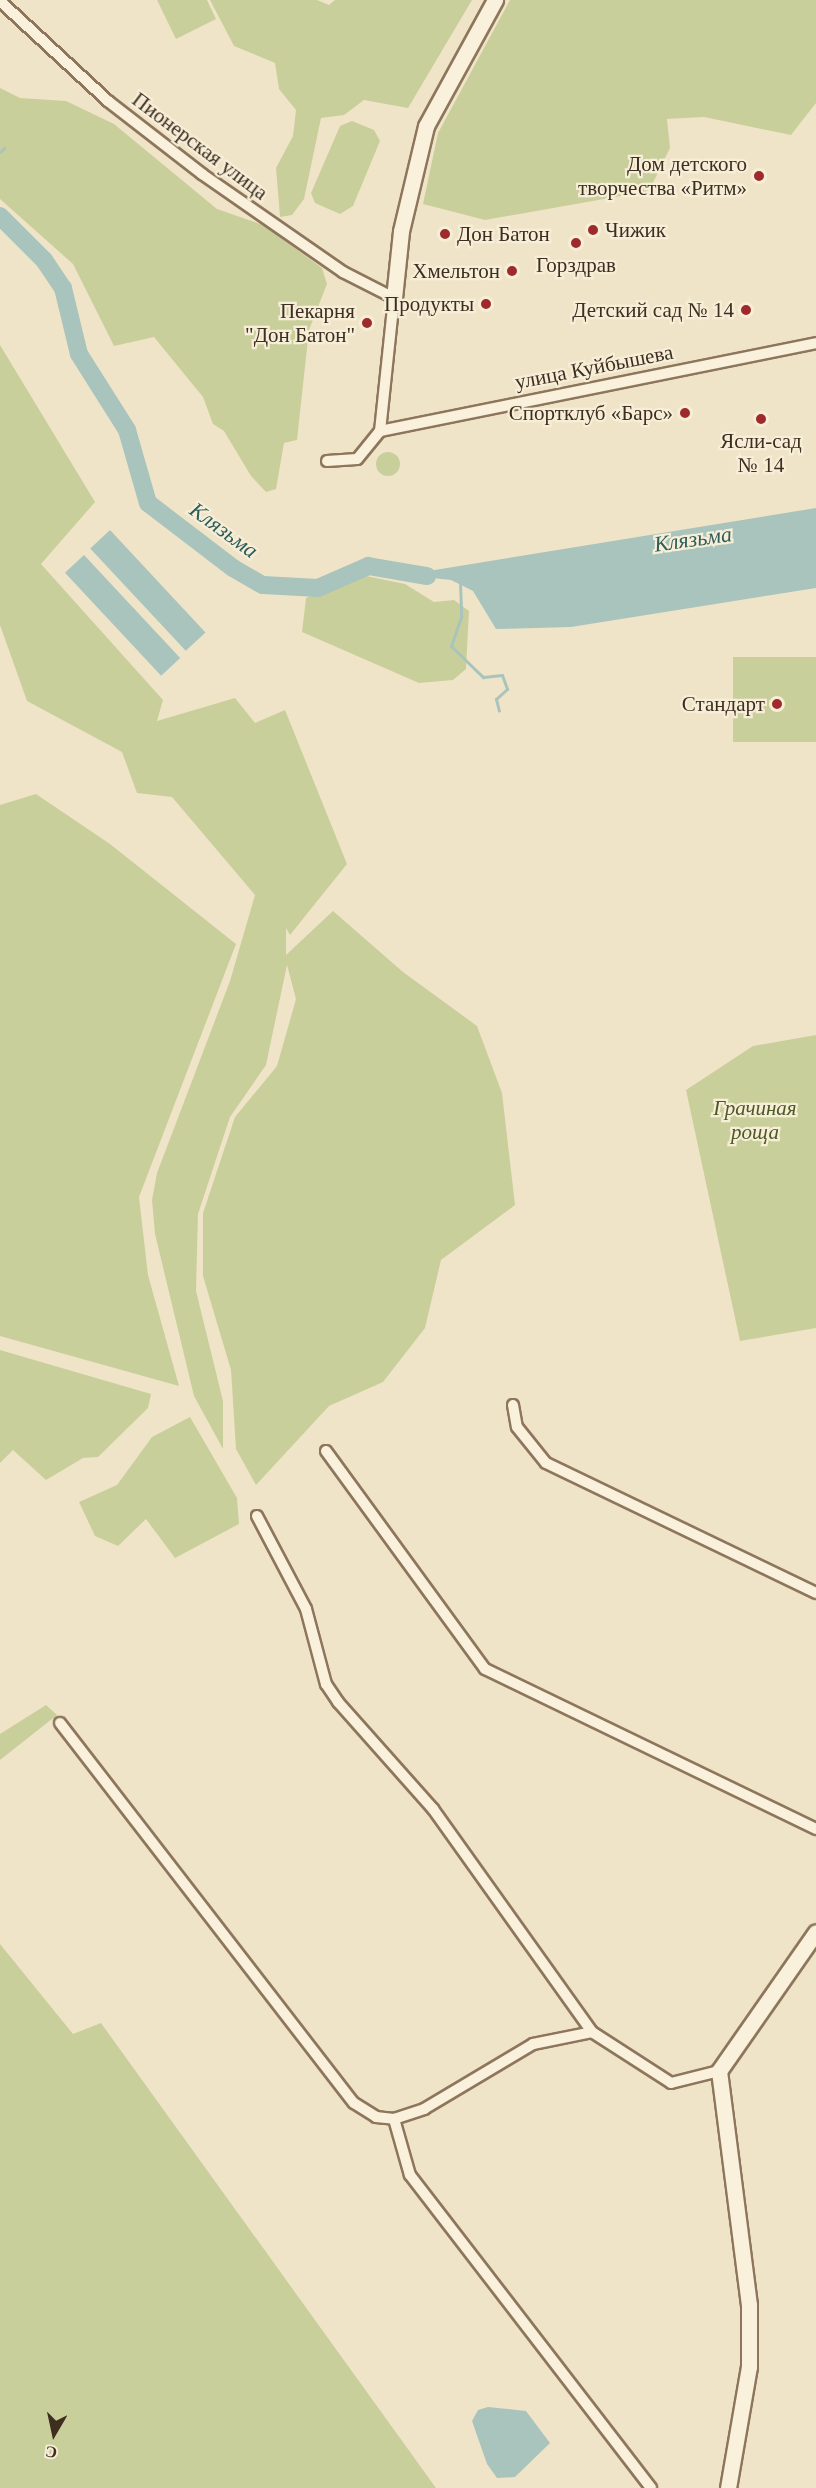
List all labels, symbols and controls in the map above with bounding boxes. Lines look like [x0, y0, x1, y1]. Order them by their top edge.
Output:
street label: Пионерская улица [127, 87, 273, 205]
place label: Дом детского творчества «Ритм» [578, 151, 747, 201]
marker: Дом детского творчества «Ритм» [752, 169, 766, 183]
place label: Чижик [605, 217, 666, 243]
place label: Дон Батон [457, 221, 550, 247]
marker: Чижик [586, 223, 600, 237]
marker: Дон Батон [438, 227, 452, 241]
marker: Горздрав [569, 236, 583, 250]
place label: Горздрав [536, 252, 616, 278]
place label: Хмельтон [412, 258, 500, 284]
marker: Хмельтон [505, 264, 519, 278]
place label: Продукты [384, 291, 474, 317]
marker: Продукты [479, 297, 493, 311]
place label: Детский сад № 14 [572, 297, 734, 323]
place label: Пекарня "Дон Батон" [245, 298, 355, 348]
marker: Детский сад № 14 [739, 303, 753, 317]
marker: Пекарня "Дон Батон" [360, 316, 374, 330]
street label: улица Куйбышева [513, 339, 675, 395]
place label: Спортклуб «Барс» [509, 400, 673, 426]
marker: Спортклуб «Барс» [678, 406, 692, 420]
marker: Ясли-сад № 14 [754, 412, 768, 426]
place label: Ясли-сад № 14 [720, 428, 802, 478]
water label: Клязьма [185, 496, 263, 564]
water label: Клязьма [653, 520, 733, 558]
place label: Стандарт [682, 691, 765, 717]
marker: Стандарт [770, 697, 784, 711]
park label: Грачиная роща [713, 1095, 797, 1145]
north arrow [24, 2404, 84, 2464]
text: С [44, 2443, 58, 2462]

